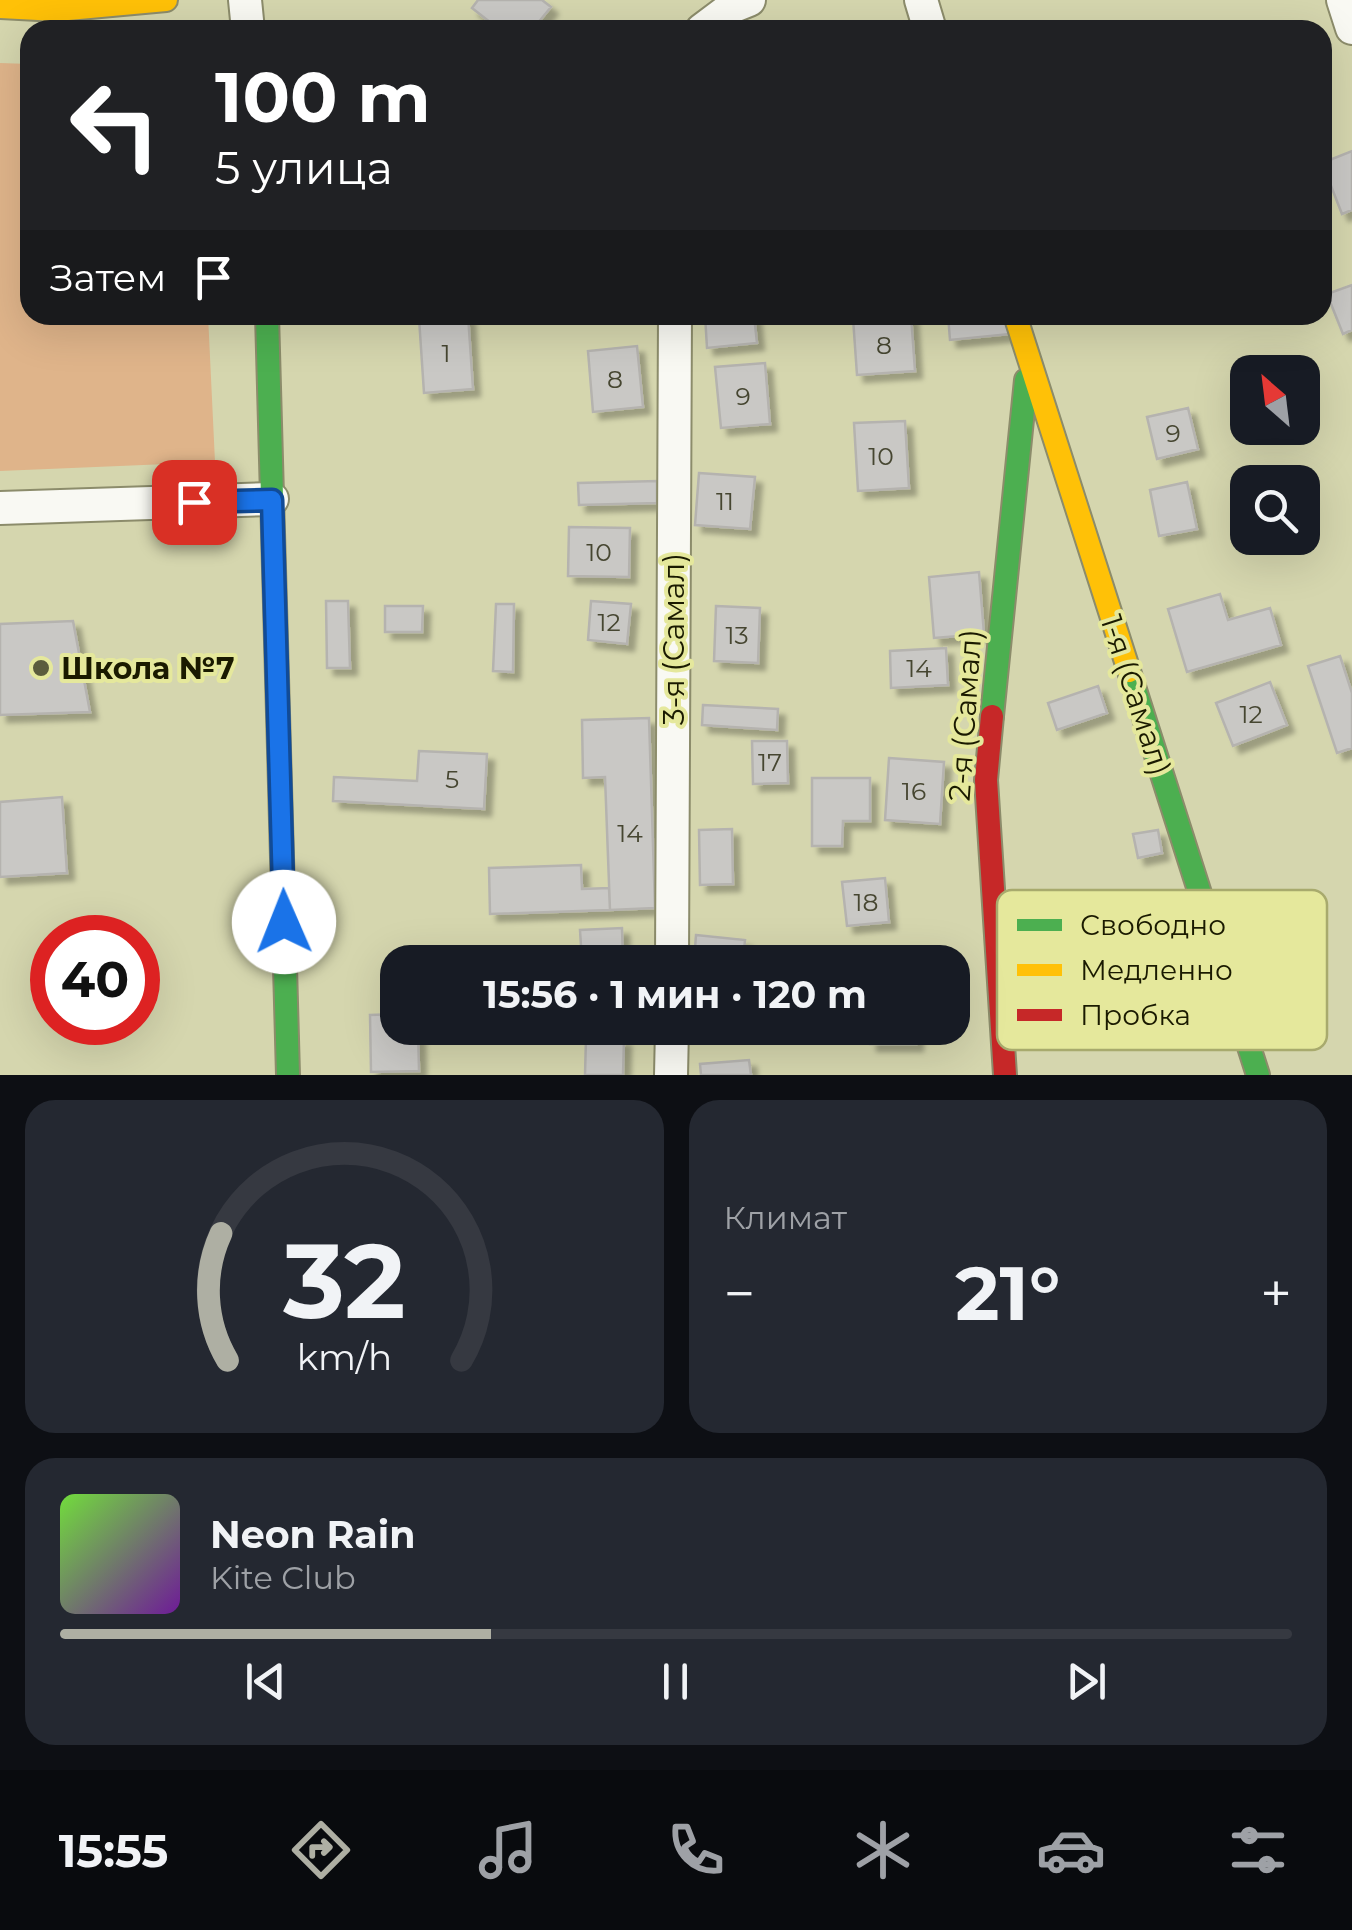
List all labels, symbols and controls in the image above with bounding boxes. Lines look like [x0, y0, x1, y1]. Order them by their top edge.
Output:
text: 100 m [215, 54, 431, 140]
icon: left [50, 60, 180, 190]
text: 5 улица [215, 140, 393, 195]
icon: arrive [186, 250, 241, 305]
text: Затем [50, 254, 166, 301]
house number: 8 [876, 330, 892, 360]
house number: 1 [441, 338, 451, 368]
north arrow [1230, 355, 1320, 445]
map controls [1230, 355, 1320, 555]
house number: 8 [607, 364, 623, 394]
house number: 9 [735, 381, 751, 411]
house number: 9 [1165, 418, 1181, 448]
house number: 10 [868, 441, 894, 471]
pin [152, 460, 237, 545]
button: search [1230, 465, 1320, 555]
icon: arrive [167, 475, 222, 530]
house number: 11 [716, 486, 734, 516]
house number: 10 [586, 537, 612, 567]
street label: 3-я (Самал) [655, 553, 692, 725]
house number: 12 [597, 607, 621, 637]
street label: 1-я (Самал) [1093, 610, 1179, 780]
house number: 13 [725, 620, 749, 650]
street label: 2-я (Самал) [941, 628, 989, 802]
place label: Школа №7 [61, 650, 235, 687]
house number: 14 [906, 653, 932, 683]
marker: Школа №7 [30, 657, 52, 679]
house number: 12 [1239, 699, 1263, 729]
house number: 17 [758, 747, 782, 777]
house number: 5 [445, 764, 459, 794]
house number: 16 [902, 776, 926, 806]
house number: 14 [617, 818, 643, 848]
position arrow [232, 870, 336, 974]
house number: 18 [854, 887, 878, 917]
legend [997, 890, 1327, 1050]
text: Свободно [1080, 908, 1226, 942]
speed limit sign: 40 [30, 915, 160, 1045]
text: Медленно [1080, 953, 1233, 987]
text: 15:56 · 1 мин · 120 m [483, 971, 867, 1018]
text: Пробка [1080, 998, 1191, 1032]
text: Климат [724, 1198, 847, 1237]
text: 32 [282, 1217, 405, 1344]
text: 21° [955, 1247, 1060, 1339]
text: − [724, 1260, 755, 1327]
text: + [1260, 1260, 1292, 1327]
text: km/h [297, 1335, 392, 1379]
text: Neon Rain [210, 1511, 415, 1558]
text: Kite Club [210, 1558, 356, 1597]
icon: previous [238, 1654, 293, 1709]
icon: pause [648, 1654, 703, 1709]
icon: next [1059, 1654, 1114, 1709]
icon: directions [286, 1815, 356, 1885]
icon: music [473, 1815, 543, 1885]
icon: phone [661, 1815, 731, 1885]
icon: climate [848, 1815, 918, 1885]
icon: car [1036, 1815, 1106, 1885]
icon: filters [1223, 1815, 1293, 1885]
text: 15:55 [59, 1823, 168, 1878]

